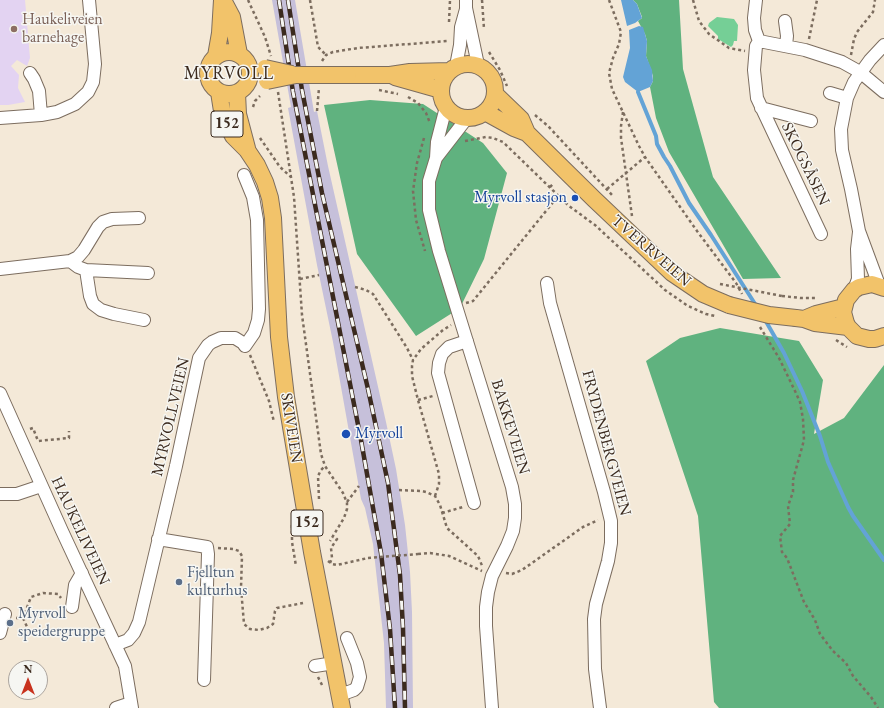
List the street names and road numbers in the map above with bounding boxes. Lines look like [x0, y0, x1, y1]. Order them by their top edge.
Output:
road number: 152 [211, 111, 243, 137]
street label: SKOGSÅSEN [777, 119, 833, 209]
street label: TVERRVEIEN [607, 211, 695, 291]
street label: MYRVOLLVEIEN [148, 356, 194, 478]
street label: FRYDENBERGVEIEN [577, 368, 635, 518]
street label: BAKKEVEIEN [486, 377, 534, 477]
street label: SKIVEIEN [276, 392, 306, 464]
street label: HAUKELIVEIEN [46, 474, 114, 588]
road number: 152 [291, 510, 323, 536]

